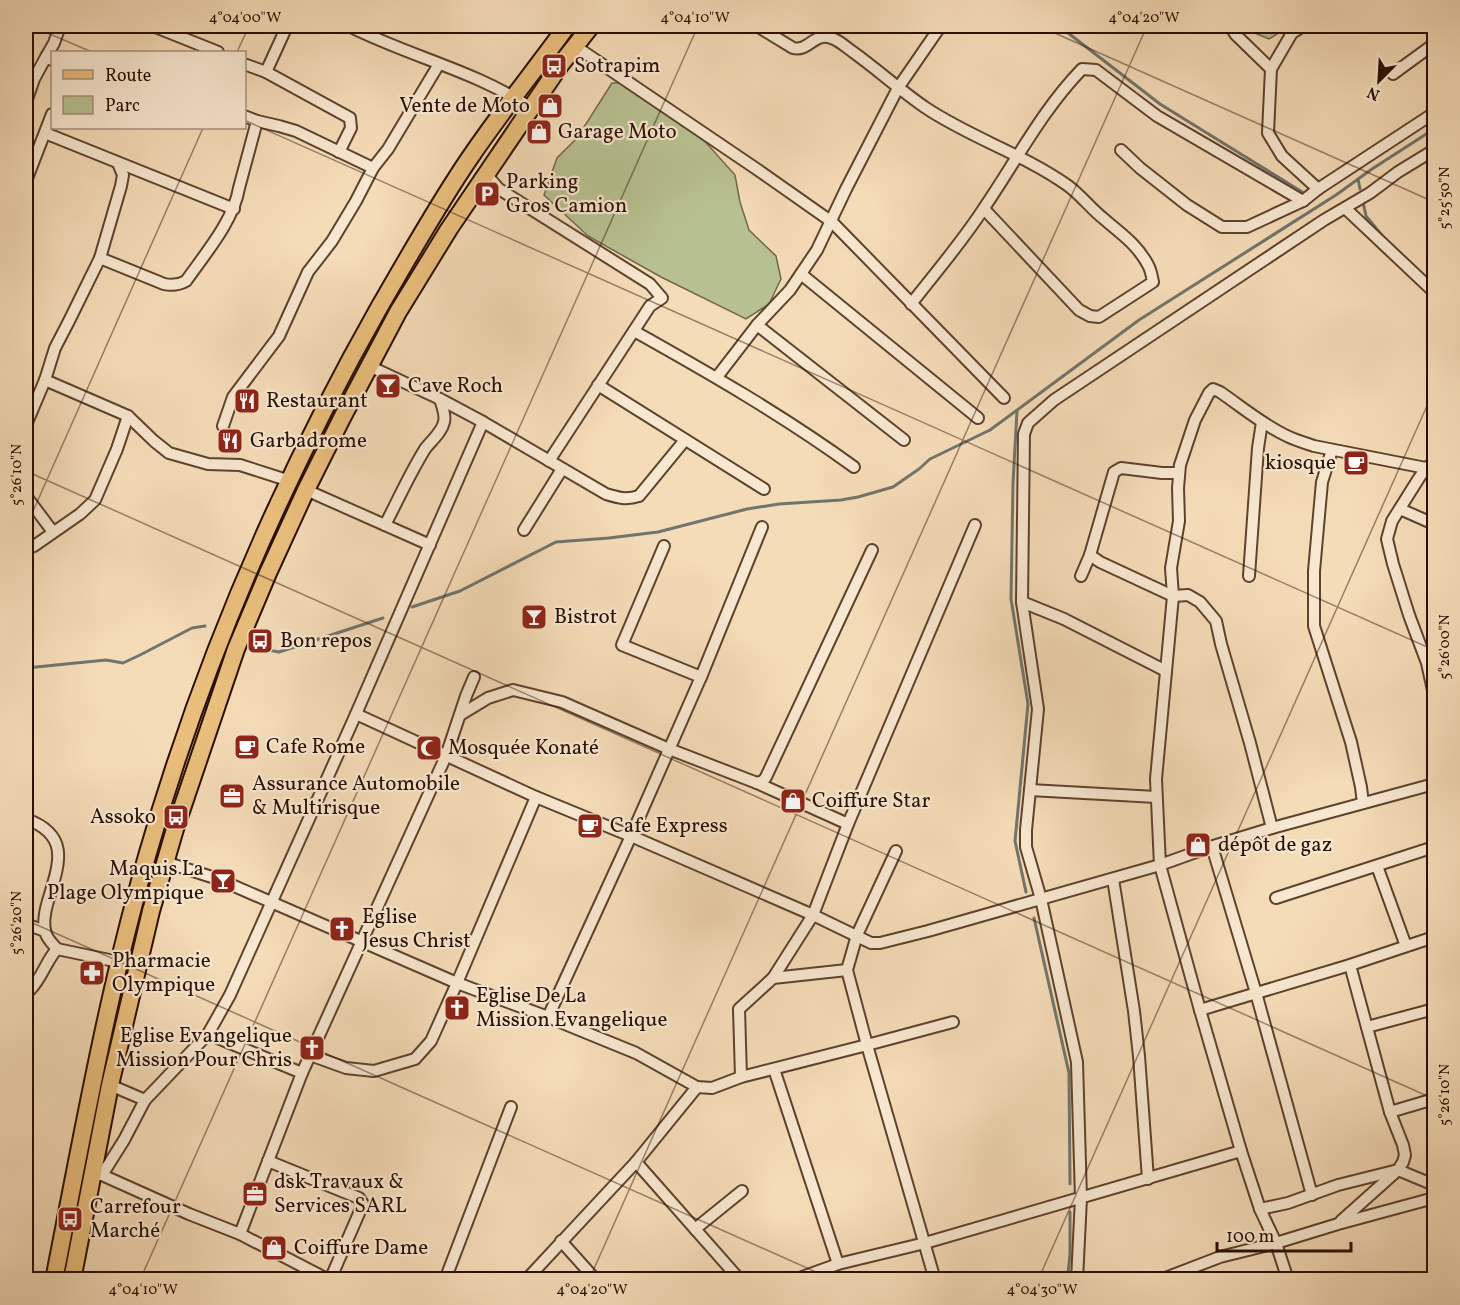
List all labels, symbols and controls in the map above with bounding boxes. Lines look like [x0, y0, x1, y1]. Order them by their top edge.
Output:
text: 4°04'00"W [209, 8, 281, 29]
text: 4°04'10"W [660, 8, 730, 29]
text: 4°04'20"W [1108, 8, 1180, 29]
legend [51, 51, 246, 129]
bus stop icon: Sotrapim [539, 51, 569, 81]
north arrow [1349, 51, 1409, 111]
place label: Sotrapim [574, 52, 660, 81]
text: Route [105, 64, 151, 89]
text: N [1364, 80, 1383, 105]
shop icon: Vente de Moto [535, 91, 565, 121]
place label: Vente de Moto [399, 92, 530, 121]
text: Parc [105, 94, 140, 119]
shop icon: Garage Moto [524, 117, 554, 147]
place label: Garage Moto [558, 118, 677, 147]
text: 5°25'50"N [1435, 167, 1456, 229]
place label: Parking Gros Camion [506, 168, 627, 221]
parking icon: Parking Gros Camion [472, 179, 502, 209]
bar icon: Cave Roch [373, 371, 403, 401]
place label: Cave Roch [408, 372, 503, 401]
restaurant icon: Restaurant [232, 386, 262, 416]
place label: Restaurant [266, 387, 368, 416]
restaurant icon: Garbadrome [215, 426, 245, 456]
place label: Garbadrome [250, 427, 367, 456]
text: 5°26'10"N [7, 444, 28, 506]
cafe icon: kiosque [1341, 448, 1371, 478]
place label: kiosque [1265, 449, 1336, 478]
bar icon: Bistrot [519, 602, 549, 632]
place label: Bistrot [554, 603, 617, 632]
text: 5°26'00"N [1435, 614, 1456, 680]
bus stop icon: Bon repos [245, 626, 275, 656]
place label: Bon repos [280, 627, 372, 656]
cafe icon: Cafe Rome [232, 732, 262, 762]
place label: Cafe Rome [266, 733, 365, 762]
mosque icon: Mosquée Konaté [414, 733, 444, 763]
place label: Mosquée Konaté [448, 734, 599, 763]
place label: Assurance Automobile & Multirisque [252, 770, 460, 823]
office icon: Assurance Automobile & Multirisque [217, 781, 247, 811]
shop icon: Coiffure Star [778, 786, 808, 816]
place label: Coiffure Star [812, 787, 930, 816]
bus stop icon: Assoko [161, 802, 191, 832]
place label: Assoko [90, 803, 156, 832]
cafe icon: Cafe Express [575, 811, 605, 841]
place label: Cafe Express [610, 812, 728, 841]
shop icon: dépôt de gaz [1183, 830, 1213, 860]
place label: dépôt de gaz [1218, 831, 1332, 860]
place label: Maquis La Plage Olympique [47, 855, 204, 908]
bar icon: Maquis La Plage Olympique [208, 866, 238, 896]
text: 5°26'20"N [7, 891, 28, 955]
place label: Eglise Jesus Christ [362, 903, 471, 956]
church icon: Eglise Jesus Christ [327, 914, 357, 944]
place label: Pharmacie Olympique [112, 947, 215, 1000]
pharmacy icon: Pharmacie Olympique [77, 958, 107, 988]
place label: Eglise De La Mission Evangelique [476, 982, 667, 1035]
church icon: Eglise De La Mission Evangelique [442, 993, 472, 1023]
place label: Eglise Evangelique Mission Pour Chris [116, 1022, 292, 1075]
church icon: Eglise Evangelique Mission Pour Chris [297, 1033, 327, 1063]
text: 5°26'10"N [1435, 1064, 1456, 1126]
place label: dsk Travaux & Services SARL [274, 1168, 407, 1221]
office icon: dsk Travaux & Services SARL [240, 1179, 270, 1209]
place label: Carrefour Marché [90, 1193, 181, 1246]
bus stop icon: Carrefour Marché [55, 1204, 85, 1234]
scale bar [1217, 1215, 1350, 1253]
text: 100 m [1226, 1225, 1275, 1250]
shop icon: Coiffure Dame [259, 1233, 289, 1263]
place label: Coiffure Dame [294, 1234, 428, 1263]
text: 4°04'10"W [108, 1280, 178, 1301]
text: 4°04'20"W [556, 1280, 628, 1301]
text: 4°04'30"W [1007, 1280, 1077, 1301]

